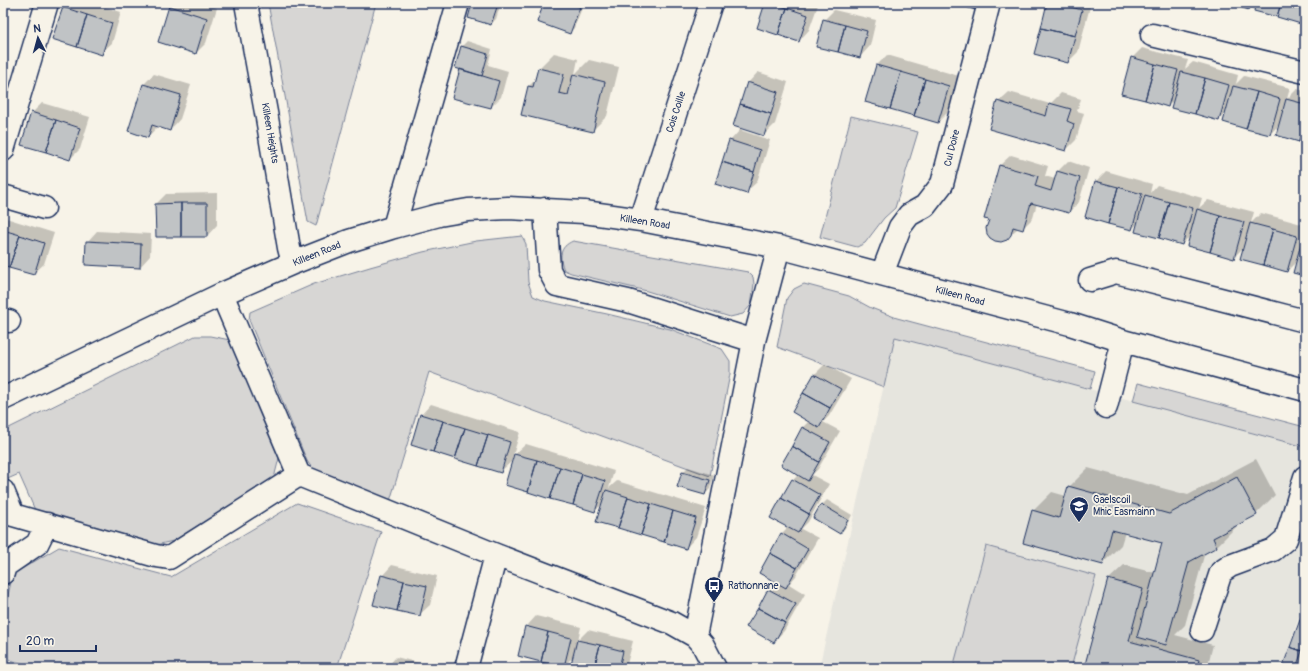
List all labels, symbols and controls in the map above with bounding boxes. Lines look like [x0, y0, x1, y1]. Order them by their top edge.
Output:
north arrow [18, 18, 58, 58]
text: N [33, 22, 42, 35]
street label: Cois Coille [664, 90, 688, 134]
street label: Killeen Heights [259, 102, 281, 165]
street label: Cul Doire [942, 128, 962, 168]
street label: Killeen Road [619, 212, 671, 232]
street label: Killeen Road [291, 239, 343, 269]
street label: Killeen Road [934, 284, 986, 308]
place label: Gaelscoil Mhic Easmainn [1093, 494, 1155, 518]
school or university icon: Gaelscoil Mhic Easmainn [1068, 495, 1090, 523]
bus stop icon: Rathonnane [703, 575, 725, 603]
place label: Rathonnane [728, 580, 778, 592]
scale bar [20, 627, 96, 653]
text: 20 m [26, 634, 55, 649]

